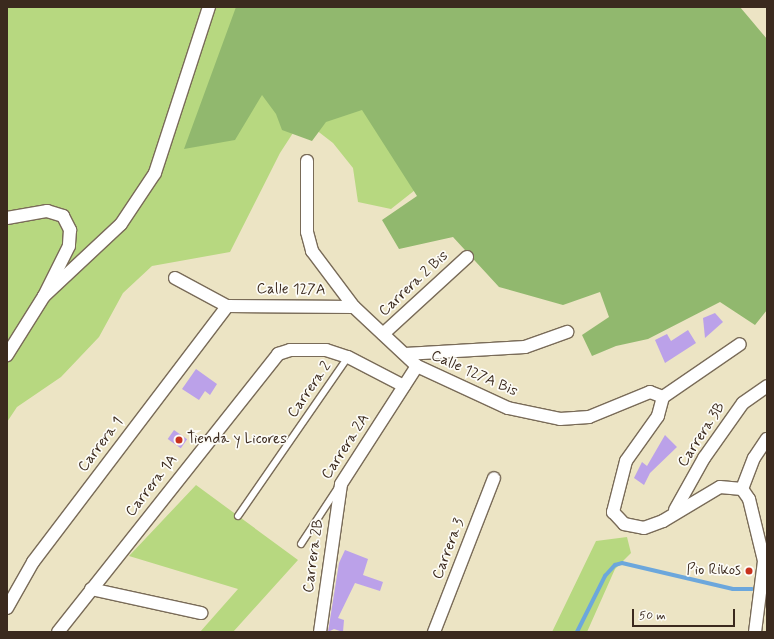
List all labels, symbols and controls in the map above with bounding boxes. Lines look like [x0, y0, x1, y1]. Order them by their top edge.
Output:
street label: Carrera 2 Bis [376, 247, 452, 321]
street label: Calle 127A [256, 280, 326, 300]
street label: Calle 127A Bis [428, 347, 520, 401]
street label: Carrera 2 [284, 358, 336, 422]
street label: Carrera 3B [674, 399, 730, 471]
street label: Carrera 2A [318, 411, 374, 483]
street label: Carrera 1 [75, 414, 127, 476]
place label: Tienda y Licores [187, 431, 290, 449]
marker: Tienda y Licores [174, 435, 184, 445]
street label: Carrera 1A [122, 451, 182, 521]
street label: Carrera 3 [429, 516, 469, 582]
street label: Carrera 2B [300, 518, 328, 594]
place label: Pio Rikos [687, 562, 741, 580]
marker: Pio Rikos [744, 566, 754, 576]
scale bar [634, 601, 737, 627]
text: 50 m [639, 608, 666, 624]

